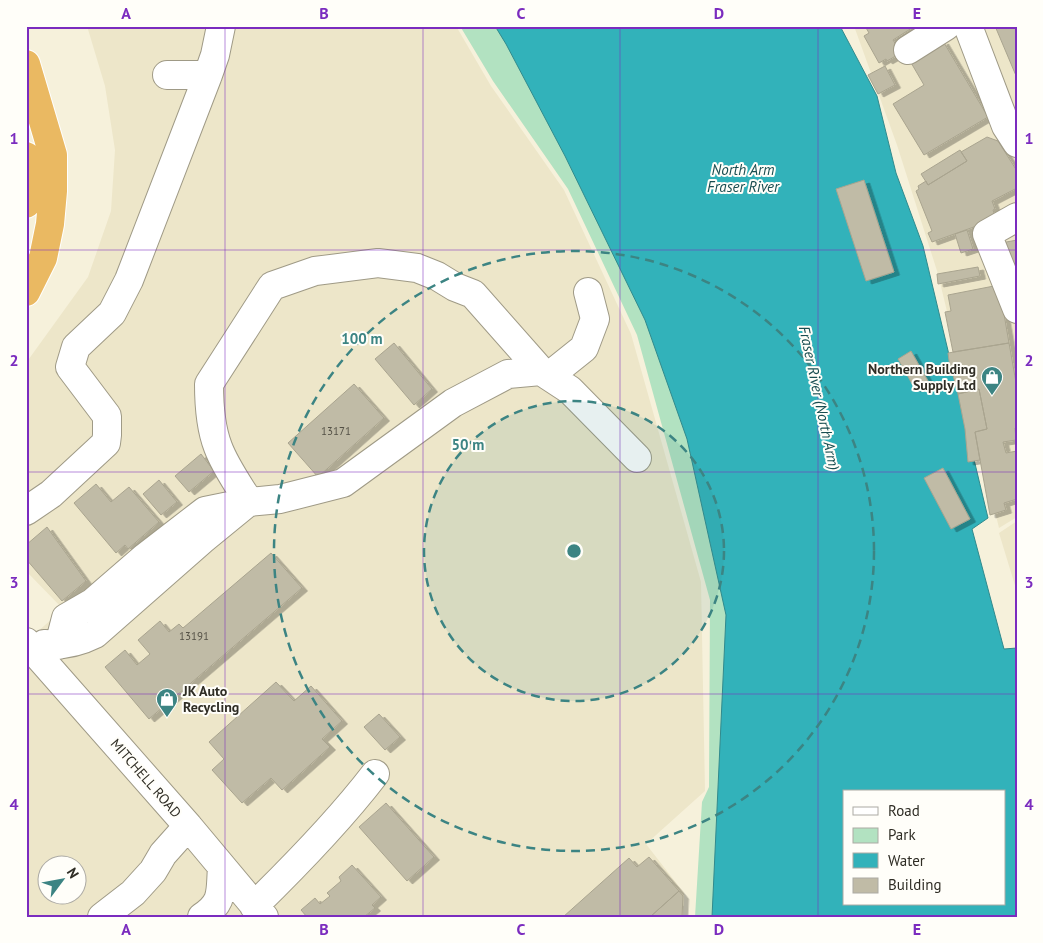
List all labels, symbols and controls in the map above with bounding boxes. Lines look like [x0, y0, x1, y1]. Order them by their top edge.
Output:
text: A [121, 3, 131, 23]
text: B [319, 3, 329, 23]
text: C [517, 3, 526, 23]
text: D [714, 3, 724, 23]
text: E [913, 3, 921, 23]
text: 1 [9, 128, 19, 148]
text: 1 [1024, 128, 1034, 148]
water label: North Arm Fraser River [707, 160, 780, 196]
water label: Fraser River (North Arm) [795, 324, 844, 472]
text: 100 m [341, 329, 383, 348]
text: 2 [9, 350, 19, 370]
text: 2 [1024, 350, 1034, 370]
place label: Northern Building Supply Ltd [868, 360, 976, 394]
shop icon: Northern Building Supply Ltd [980, 365, 1004, 396]
house number: 13171 [321, 424, 351, 438]
text: 50 m [452, 435, 484, 454]
centre of rings [565, 542, 583, 560]
text: 3 [9, 572, 19, 592]
text: 3 [1024, 572, 1034, 592]
house number: 13191 [179, 629, 209, 643]
place label: JK Auto Recycling [182, 682, 239, 716]
shop icon: JK Auto Recycling [155, 687, 179, 718]
street label: MITCHELL ROAD [107, 735, 185, 821]
legend [843, 790, 1006, 906]
text: 4 [9, 794, 19, 814]
text: 4 [1024, 794, 1034, 814]
text: Road [888, 801, 920, 820]
text: Park [888, 825, 916, 844]
text: Water [888, 851, 925, 870]
north arrow [38, 856, 88, 906]
text: N [63, 864, 83, 882]
text: Building [888, 875, 942, 894]
text: A [121, 919, 131, 939]
text: B [319, 919, 329, 939]
text: C [517, 919, 526, 939]
text: D [714, 919, 724, 939]
text: E [913, 919, 921, 939]

